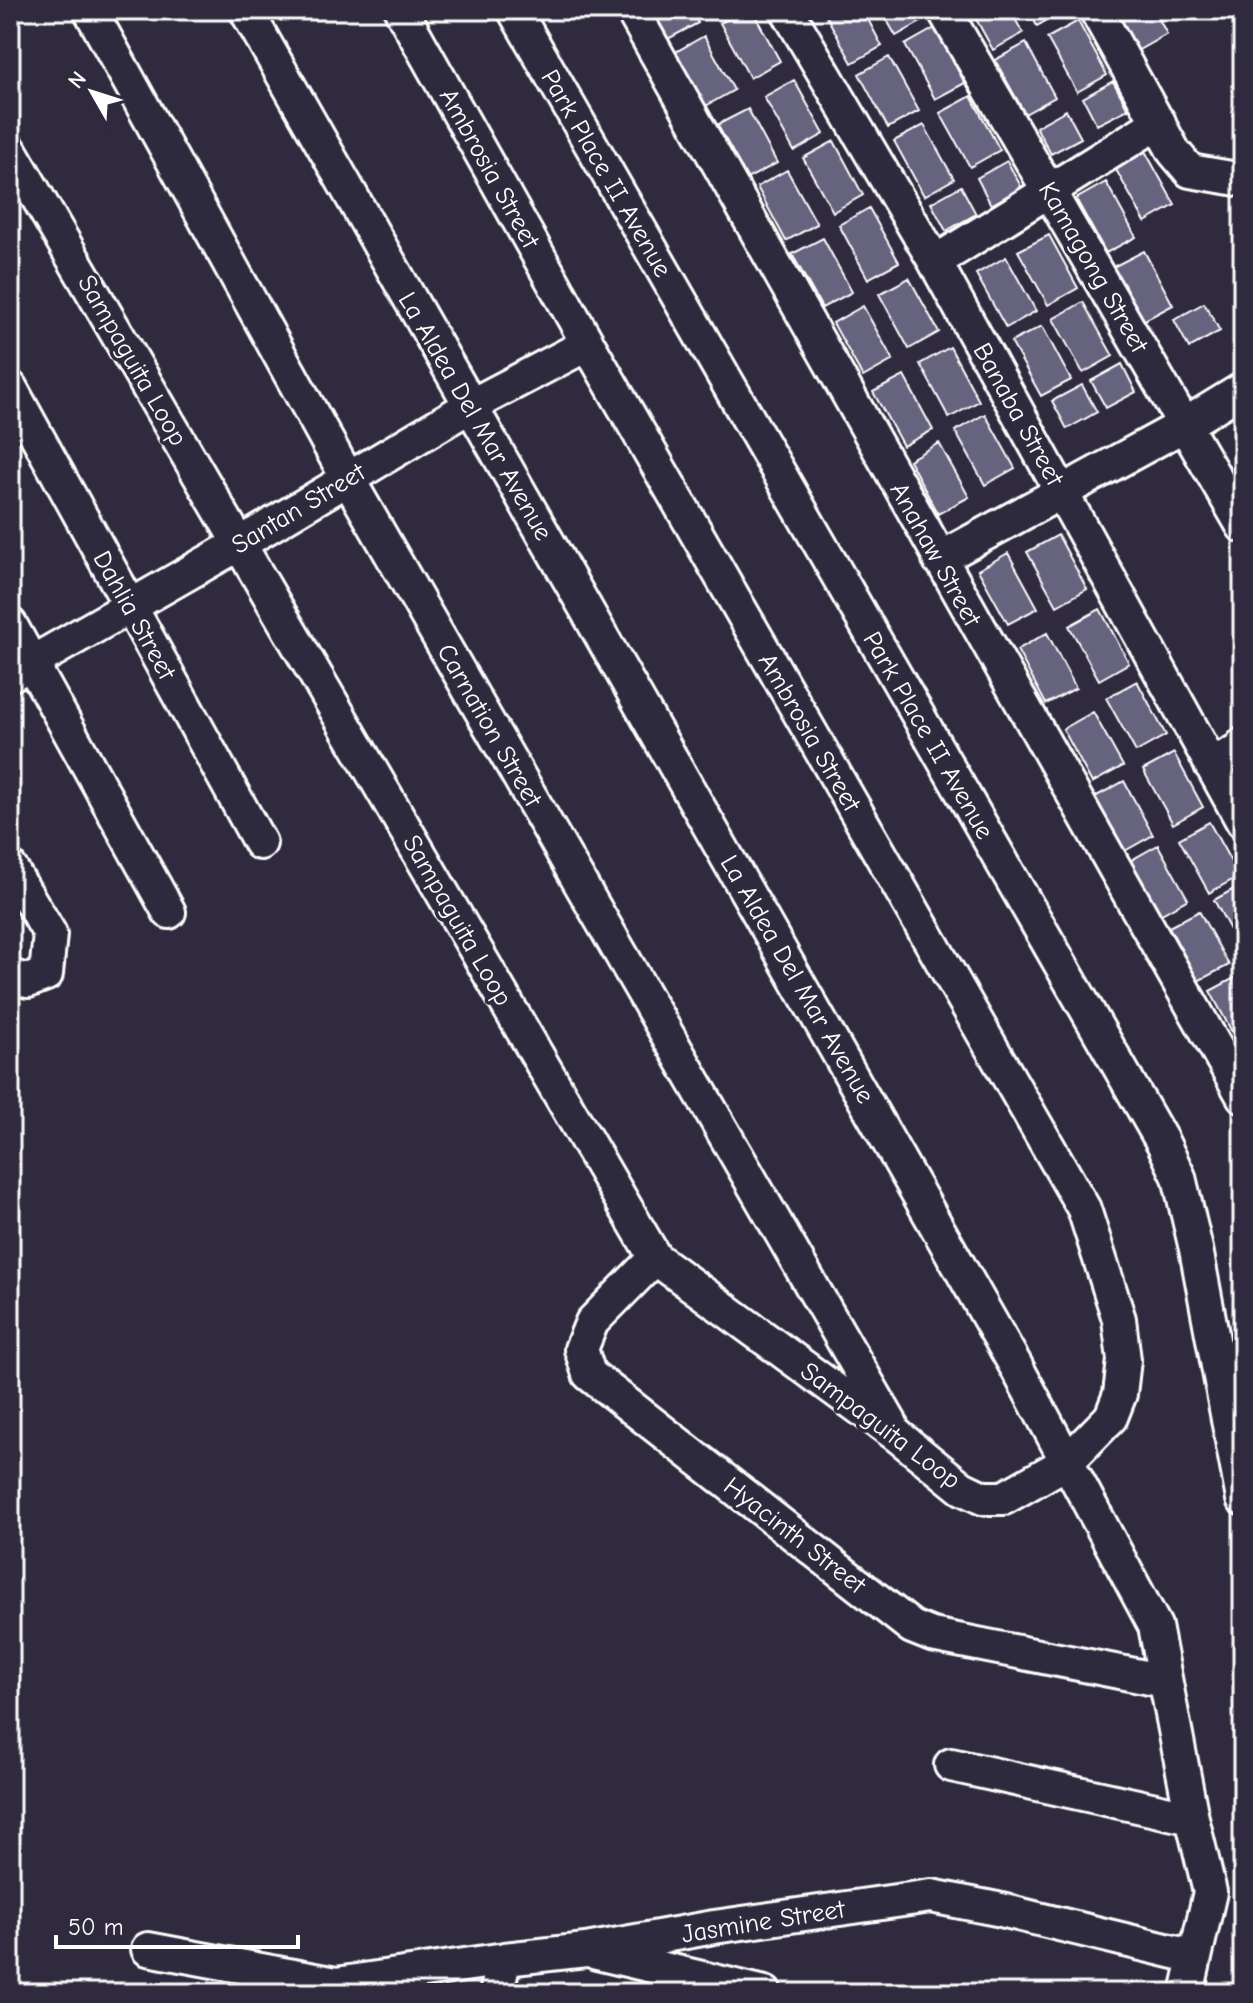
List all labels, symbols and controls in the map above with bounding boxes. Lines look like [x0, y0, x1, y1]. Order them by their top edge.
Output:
north arrow [52, 52, 132, 132]
street label: Park Place II Avenue [534, 64, 678, 283]
text: N [63, 66, 92, 94]
street label: Ambrosia Street [433, 83, 546, 255]
street label: Kamagong Street [1032, 177, 1155, 360]
street label: Sampaguita Loop [71, 270, 193, 451]
street label: La Aldea Del Mar Avenue [392, 287, 559, 546]
street label: Banaba Street [967, 338, 1070, 492]
street label: Santan Street [226, 456, 372, 560]
street label: Anahaw Street [883, 477, 988, 633]
street label: Dahlia Street [86, 546, 183, 686]
street label: Park Place II Avenue [856, 626, 1000, 845]
street label: Carnation Street [430, 639, 549, 813]
street label: Ambrosia Street [752, 648, 867, 818]
street label: Sampaguita Loop [396, 830, 518, 1011]
street label: La Aldea Del Mar Avenue [714, 850, 881, 1109]
street label: Sampaguita Loop [795, 1356, 966, 1496]
street label: Hyacinth Street [718, 1471, 872, 1601]
street label: Jasmine Street [679, 1894, 848, 1950]
scale bar [56, 1899, 298, 1949]
text: 50 m [68, 1913, 124, 1941]

